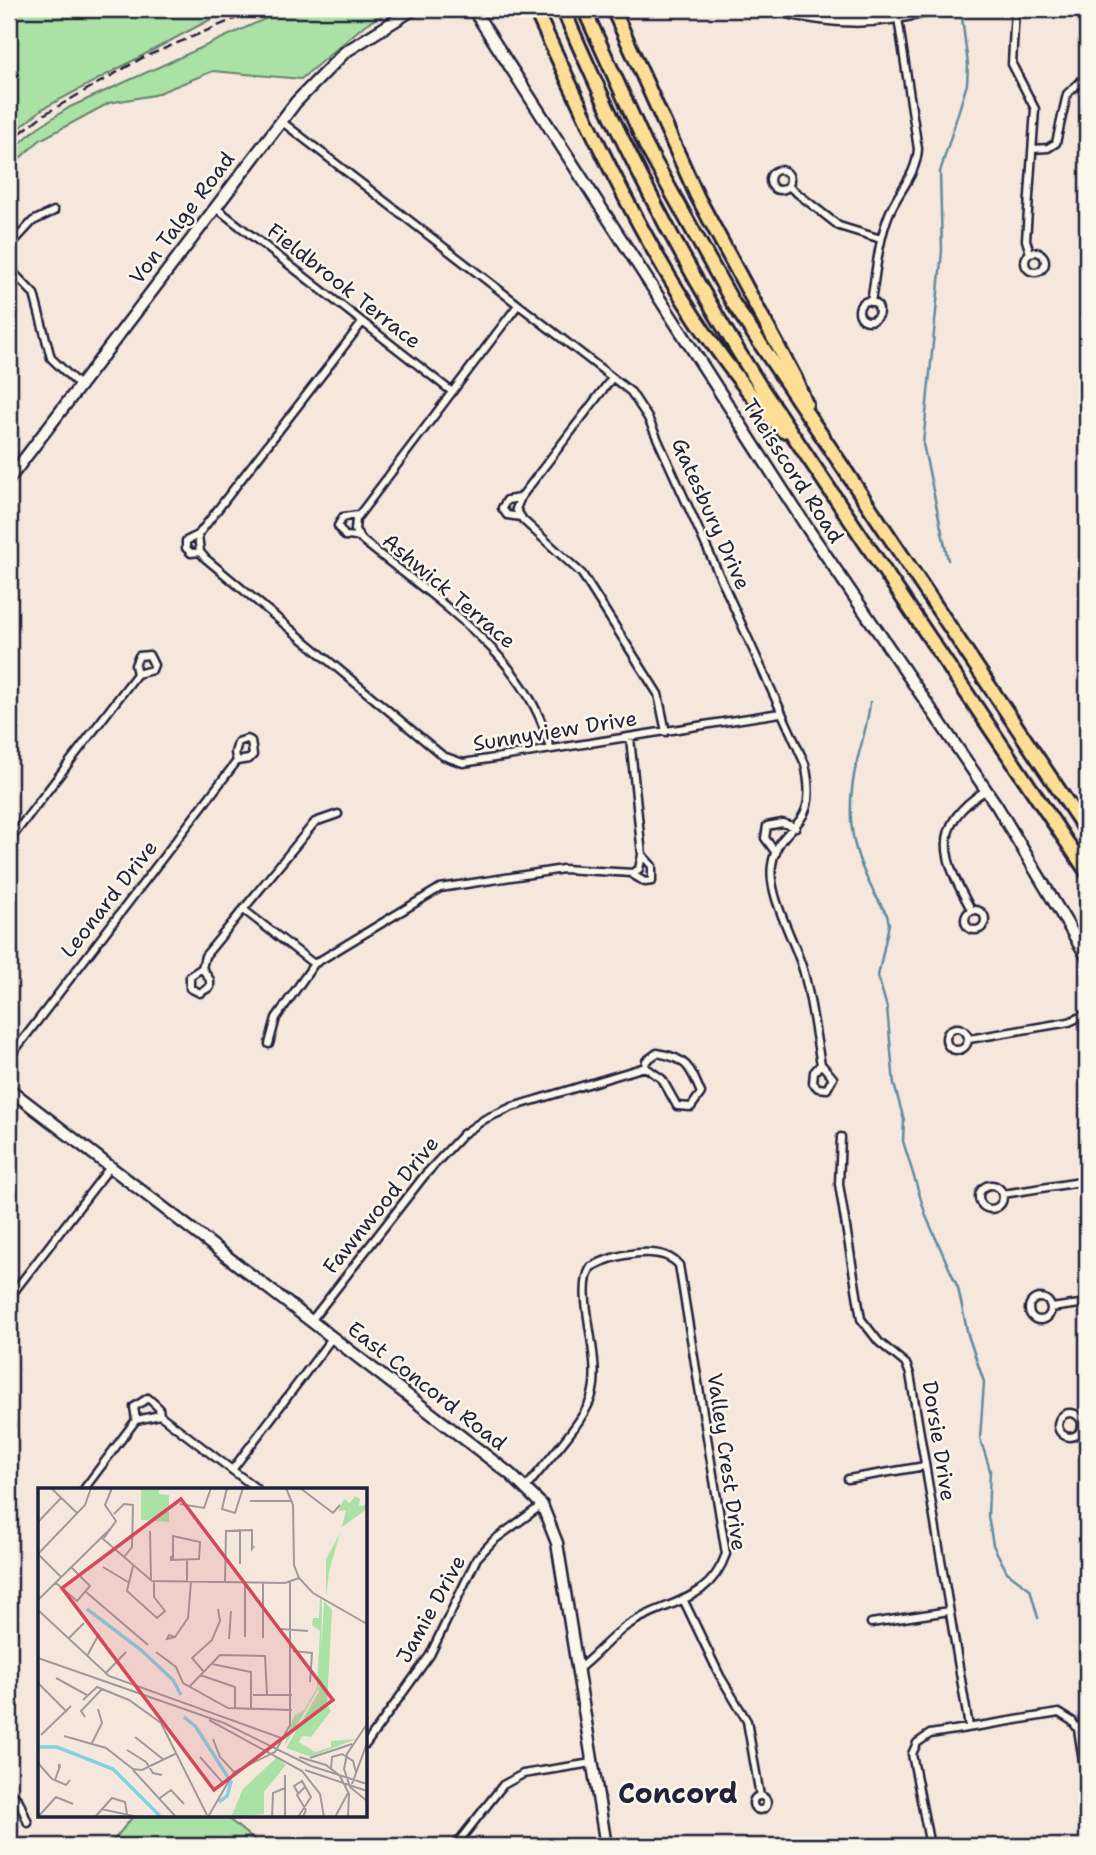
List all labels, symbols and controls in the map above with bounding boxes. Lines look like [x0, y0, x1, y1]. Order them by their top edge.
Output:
street label: Von Talge Road [123, 146, 241, 290]
street label: Fieldbrook Terrace [261, 217, 427, 355]
street label: Theisscord Road [736, 393, 850, 549]
street label: Gatesbury Drive [665, 434, 757, 594]
street label: Ashwick Terrace [377, 527, 521, 655]
street label: Sunnyview Drive [471, 704, 639, 758]
street label: Leonard Drive [54, 834, 164, 964]
street label: Fawnwood Drive [317, 1130, 445, 1280]
street label: East Concord Road [342, 1315, 512, 1457]
street label: Valley Crest Drive [701, 1371, 753, 1553]
street label: Dorsie Drive [916, 1379, 962, 1503]
inset map [38, 1488, 368, 1816]
street label: Jamie Drive [390, 1550, 472, 1668]
district label: Concord [618, 1774, 738, 1812]

